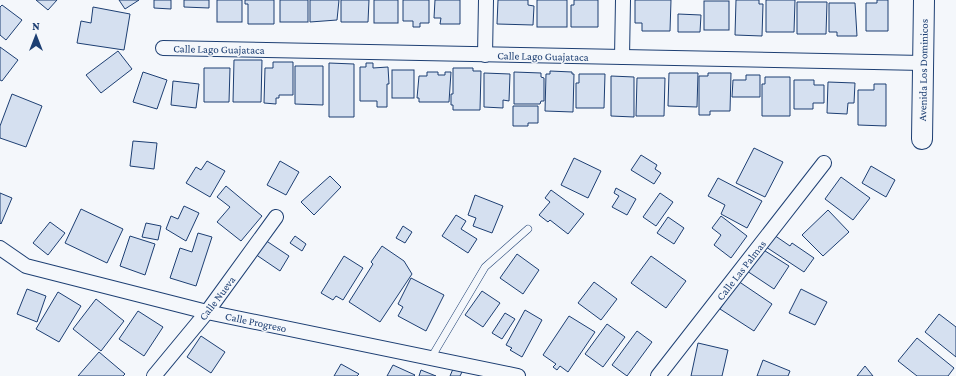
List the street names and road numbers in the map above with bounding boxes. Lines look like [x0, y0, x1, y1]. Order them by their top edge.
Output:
street label: Avenida Los Dominicos [916, 19, 930, 121]
street label: Calle Lago Guajataca [173, 42, 265, 57]
street label: Calle Lago Guajataca [497, 49, 589, 64]
street label: Calle Las Palmas [714, 238, 768, 302]
street label: Calle Nueva [197, 274, 237, 322]
street label: Calle Progreso [224, 310, 288, 335]

